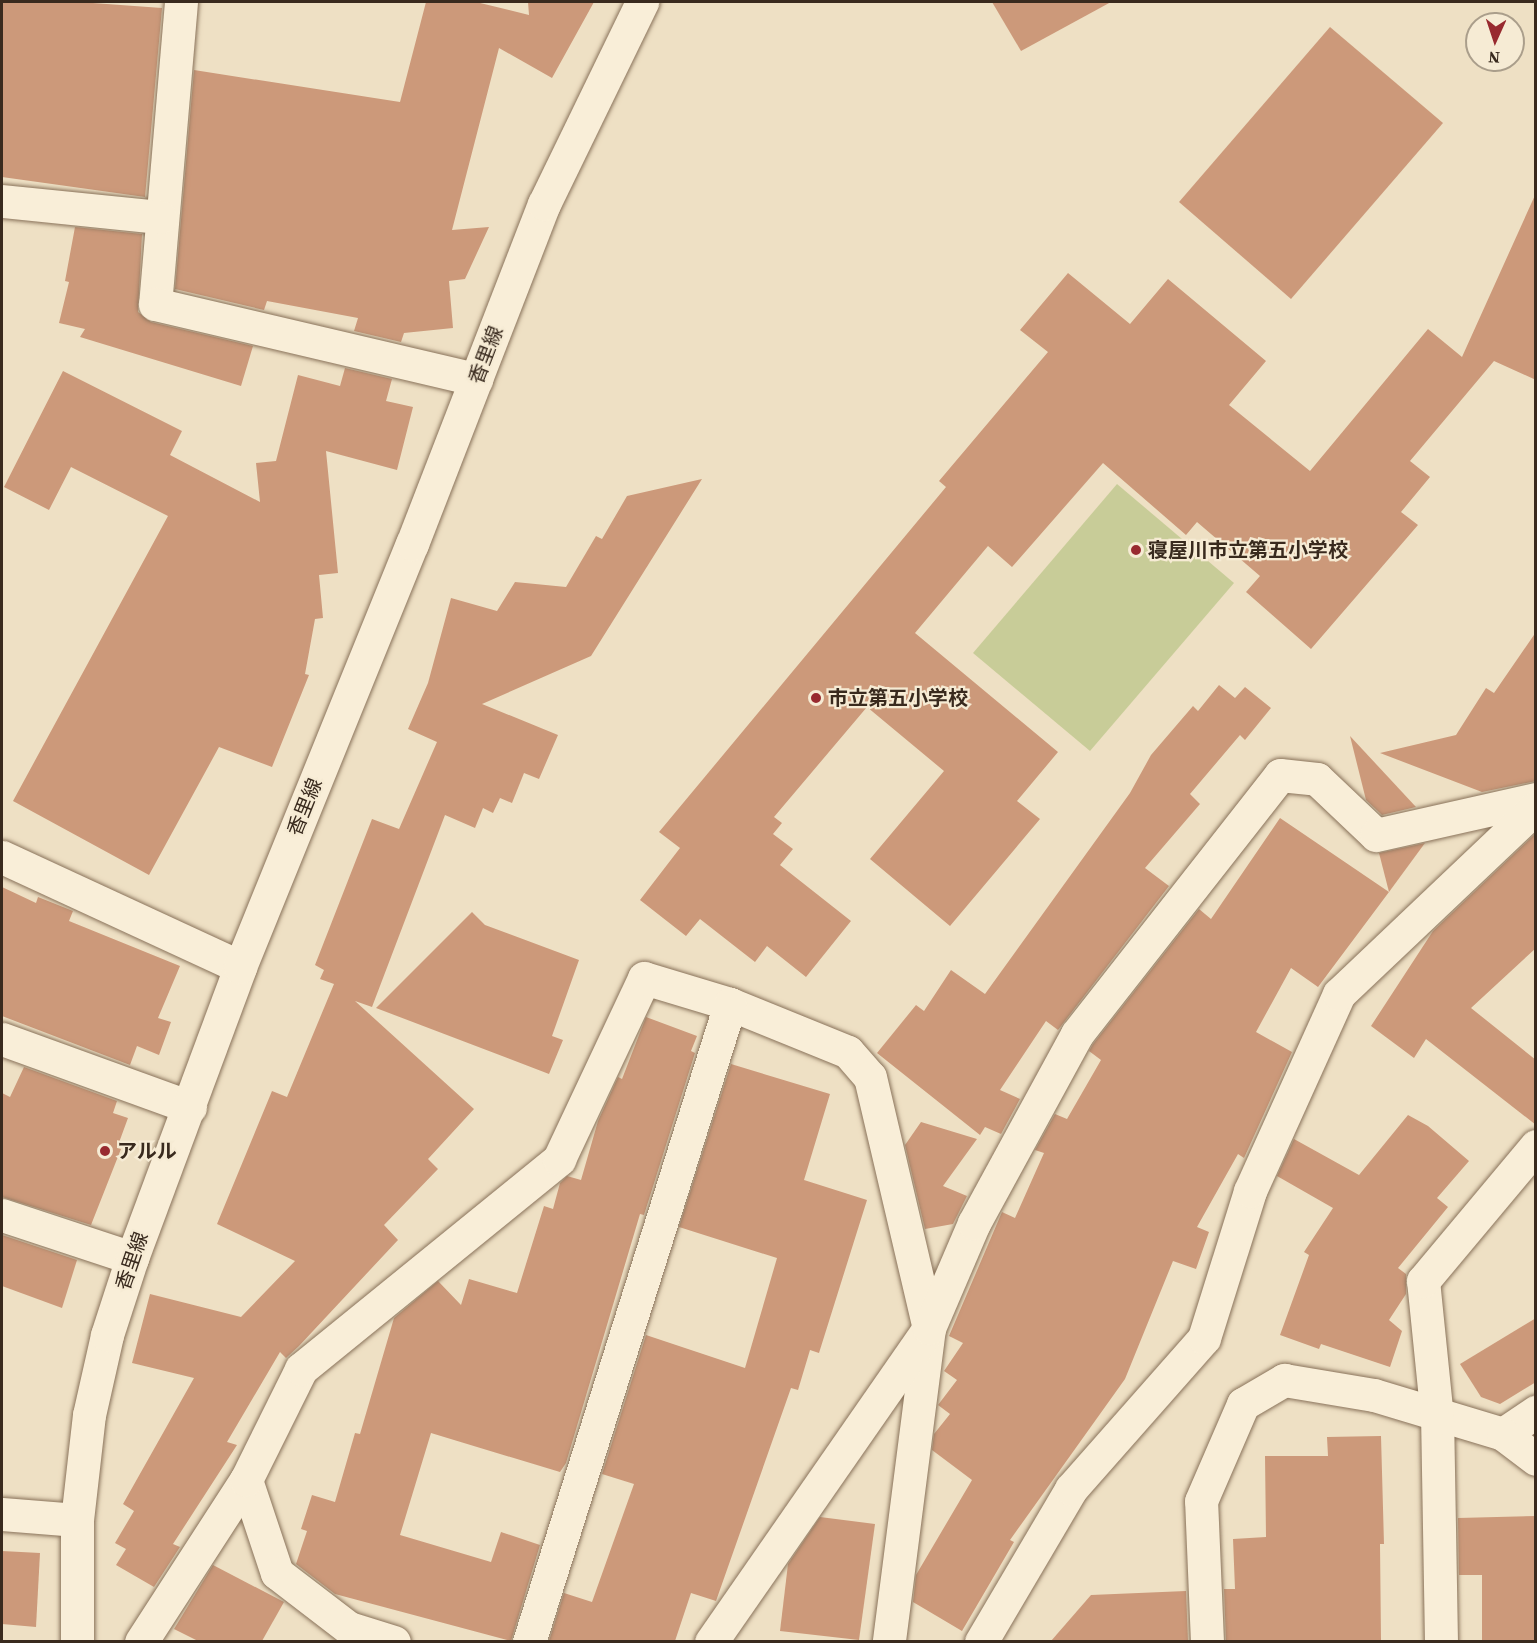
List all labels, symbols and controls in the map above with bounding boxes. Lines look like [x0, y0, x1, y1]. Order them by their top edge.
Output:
north arrow [1465, 12, 1525, 72]
text: N [1488, 47, 1501, 69]
street label: 香里線 [464, 323, 508, 387]
place label: 寝屋川市立第五小学校 [1148, 538, 1348, 562]
marker: 寝屋川市立第五小学校 [1129, 543, 1143, 557]
place label: 市立第五小学校 [828, 686, 968, 710]
marker: 市立第五小学校 [809, 691, 823, 705]
street label: 香里線 [283, 775, 327, 839]
place label: アルル [117, 1139, 177, 1163]
marker: アルル [98, 1144, 112, 1158]
street label: 香里線 [111, 1229, 153, 1293]

